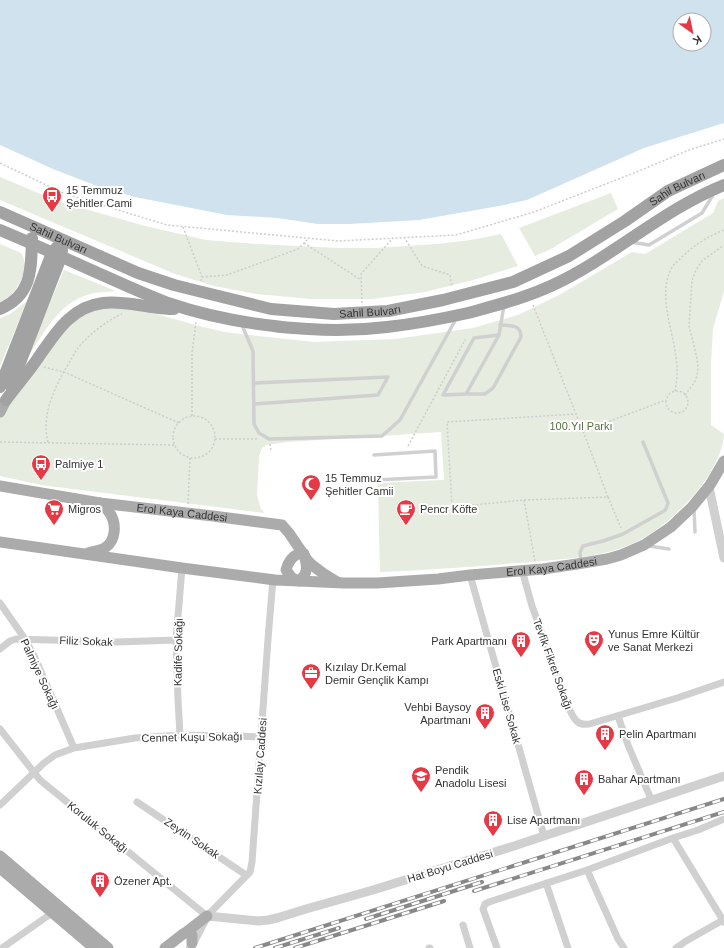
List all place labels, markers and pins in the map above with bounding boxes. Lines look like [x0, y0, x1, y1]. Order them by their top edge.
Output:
place label: 15 Temmuz Şehitler Cami [66, 184, 132, 209]
bus stop icon: 15 Temmuz Şehitler Cami [41, 185, 63, 213]
bus stop icon: Palmiye 1 [30, 453, 52, 481]
place label: Palmiye 1 [55, 458, 103, 470]
place label: 15 Temmuz Şehitler Camii [325, 472, 393, 497]
mosque icon: 15 Temmuz Şehitler Camii [300, 473, 322, 501]
supermarket icon: Migros [43, 498, 65, 526]
cafe icon: Pencr Köfte [395, 498, 417, 526]
place label: Migros [68, 503, 102, 515]
place label: Pencr Köfte [420, 503, 477, 515]
place label: Yunus Emre Kültür ve Sanat Merkezi [608, 628, 700, 653]
theatre icon: Yunus Emre Kültür ve Sanat Merkezi [583, 629, 605, 657]
building icon: Park Apartmanı [510, 630, 532, 658]
place label: Park Apartmanı [431, 635, 507, 647]
place label: Kızılay Dr.Kemal Demir Gençlik Kampı [325, 661, 429, 686]
office icon: Kızılay Dr.Kemal Demir Gençlik Kampı [300, 662, 322, 690]
place label: Vehbi Baysoy Apartmanı [404, 701, 471, 726]
building icon: Vehbi Baysoy Apartmanı [474, 702, 496, 730]
building icon: Pelin Apartmanı [594, 723, 616, 751]
place label: Pelin Apartmanı [619, 728, 697, 740]
place label: Pendik Anadolu Lisesi [435, 764, 507, 789]
school or university icon: Pendik Anadolu Lisesi [410, 765, 432, 793]
building icon: Bahar Apartmanı [573, 768, 595, 796]
place label: Bahar Apartmanı [598, 773, 681, 785]
building icon: Lise Apartmanı [482, 809, 504, 837]
place label: Lise Apartmanı [507, 814, 580, 826]
building icon: Özener Apt. [89, 870, 111, 898]
place label: Özener Apt. [114, 875, 172, 887]

